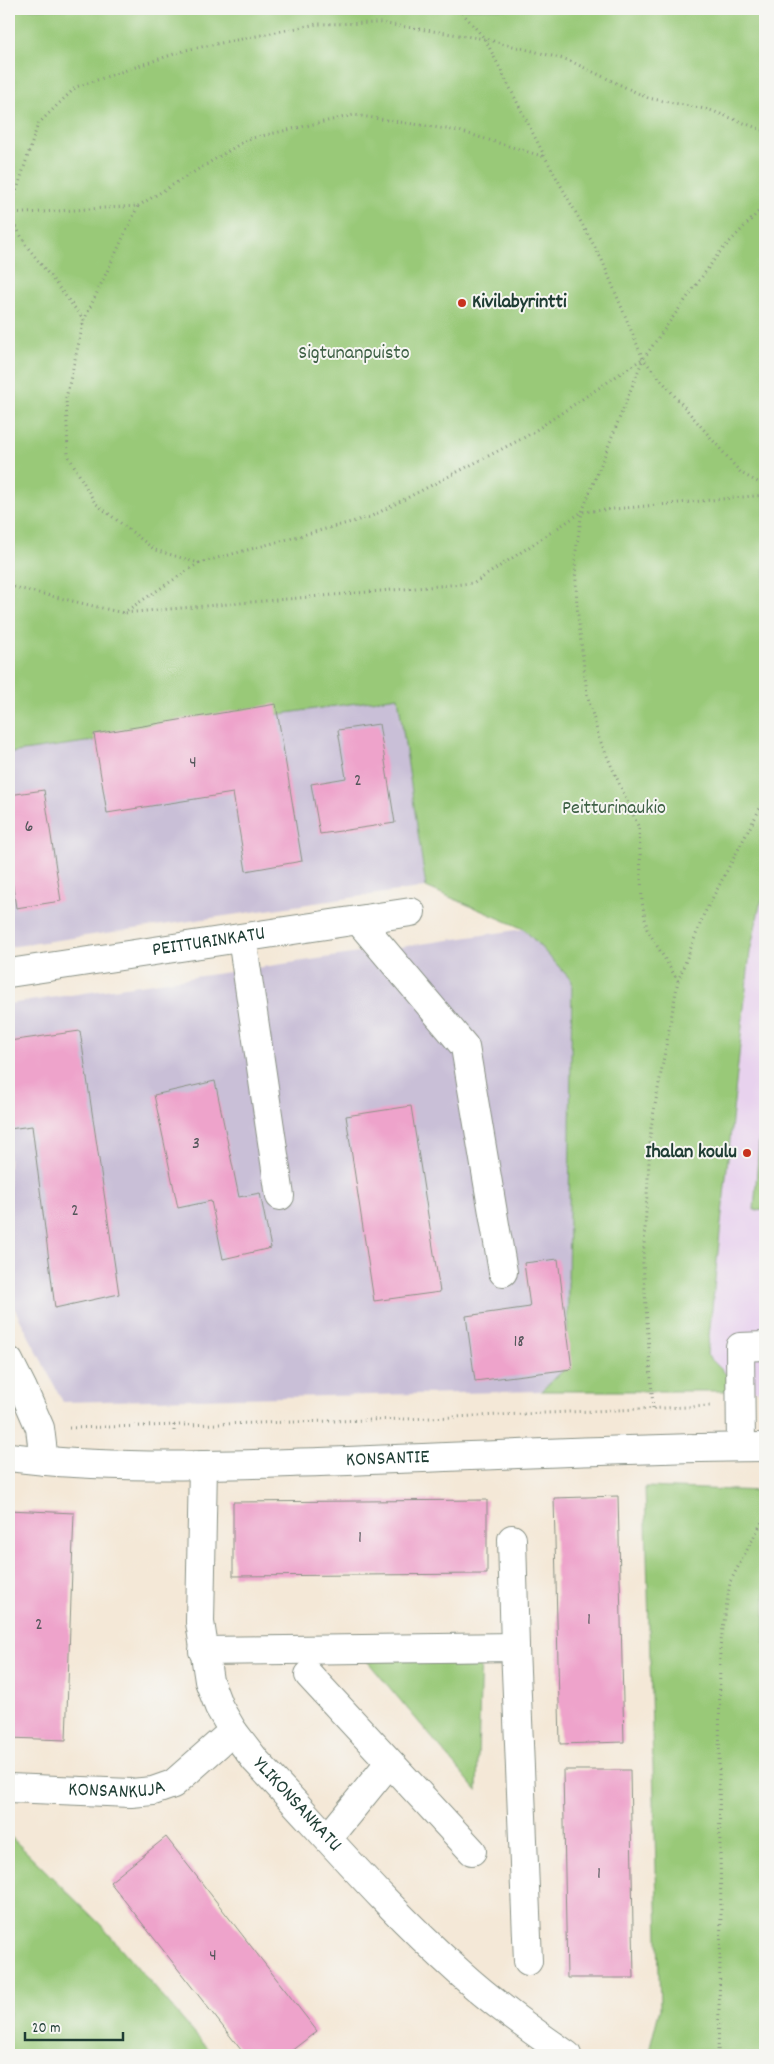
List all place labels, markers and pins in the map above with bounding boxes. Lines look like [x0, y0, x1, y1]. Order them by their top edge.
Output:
place label: Kivilabyrintti [472, 289, 567, 317]
marker: Kivilabyrintti [456, 297, 468, 309]
place label: Ihalan koulu [645, 1139, 737, 1167]
marker: Ihalan koulu [741, 1147, 753, 1159]

